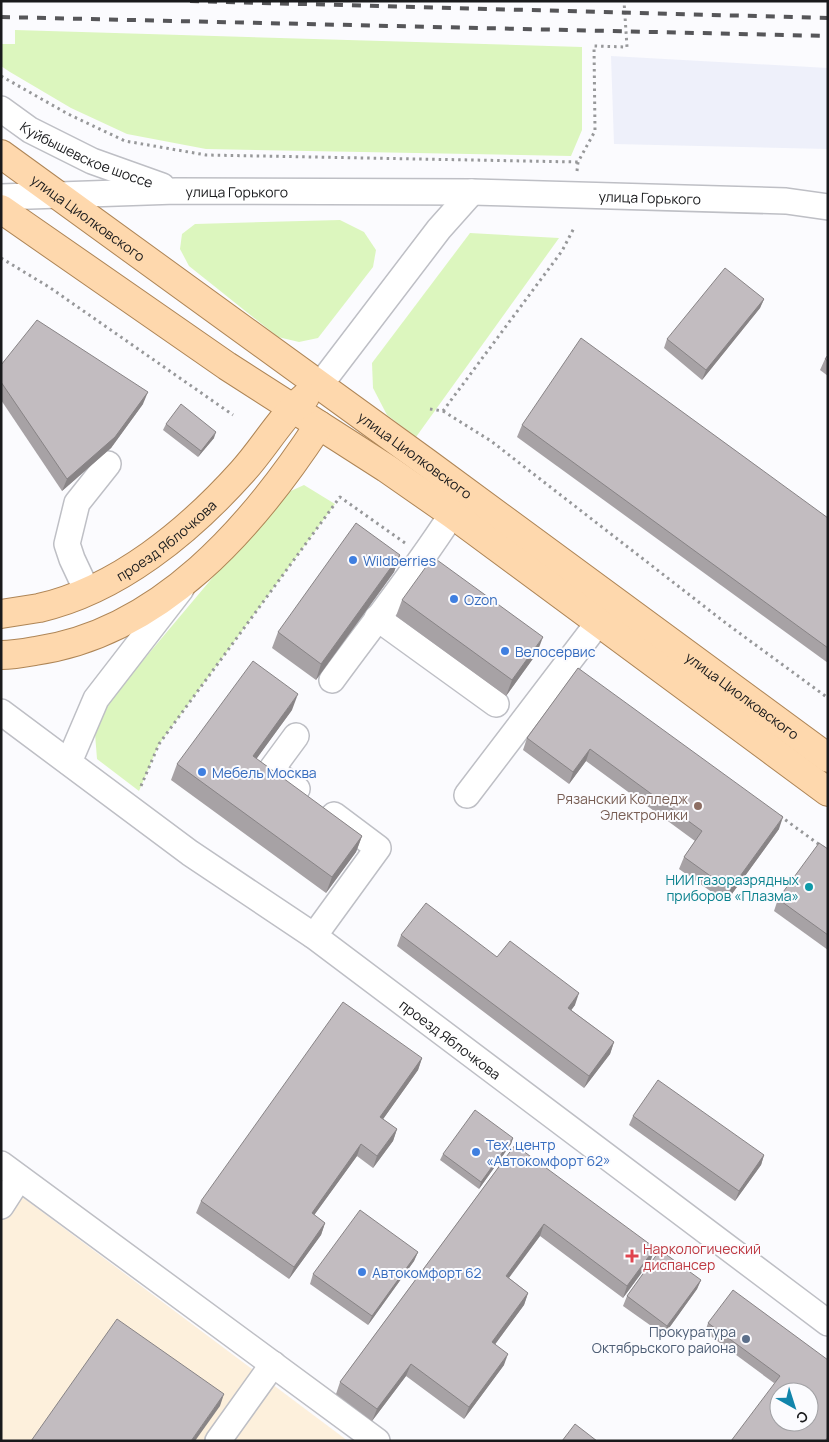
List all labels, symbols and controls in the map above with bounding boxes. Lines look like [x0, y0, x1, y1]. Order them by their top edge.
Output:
street label: Куйбышевское шоссе [17, 117, 156, 192]
street label: улица Циолковского [27, 170, 149, 265]
street label: улица Горького [186, 182, 288, 201]
street label: улица Горького [598, 186, 701, 208]
street label: улица Циолковского [354, 407, 476, 503]
street label: проезд Яблочкова [112, 495, 220, 585]
place label: Wildberries [363, 551, 436, 570]
marker: Wildberries [347, 554, 359, 566]
place label: Ozon [464, 590, 498, 609]
marker: Ozon [448, 593, 460, 605]
place label: Велосервис [515, 642, 596, 661]
marker: Велосервис [499, 645, 511, 657]
street label: улица Циолковского [682, 647, 803, 743]
place label: Мебель Москва [212, 763, 317, 782]
marker: Мебель Москва [196, 766, 208, 778]
place label: Рязанский Колледж Электроники [557, 789, 688, 824]
marker: Рязанский Колледж Электроники [692, 800, 704, 812]
place label: НИИ газоразрядных приборов «Плазма» [665, 870, 800, 905]
marker: НИИ газоразрядных приборов «Плазма» [803, 881, 815, 893]
street label: проезд Яблочкова [396, 995, 505, 1083]
place label: Тех. центр «Автокомфорт 62» [486, 1135, 611, 1170]
marker: Тех. центр «Автокомфорт 62» [470, 1146, 482, 1158]
place label: Наркологический диспансер [643, 1239, 761, 1274]
marker: Наркологический диспансер [625, 1249, 639, 1263]
place label: Автокомфорт 62 [372, 1263, 482, 1282]
marker: Автокомфорт 62 [356, 1266, 368, 1278]
place label: Прокуратура Октябрьского района [592, 1322, 736, 1357]
marker: Прокуратура Октябрьского района [740, 1333, 752, 1345]
north arrow [769, 1382, 819, 1432]
text: С [792, 1407, 812, 1428]

